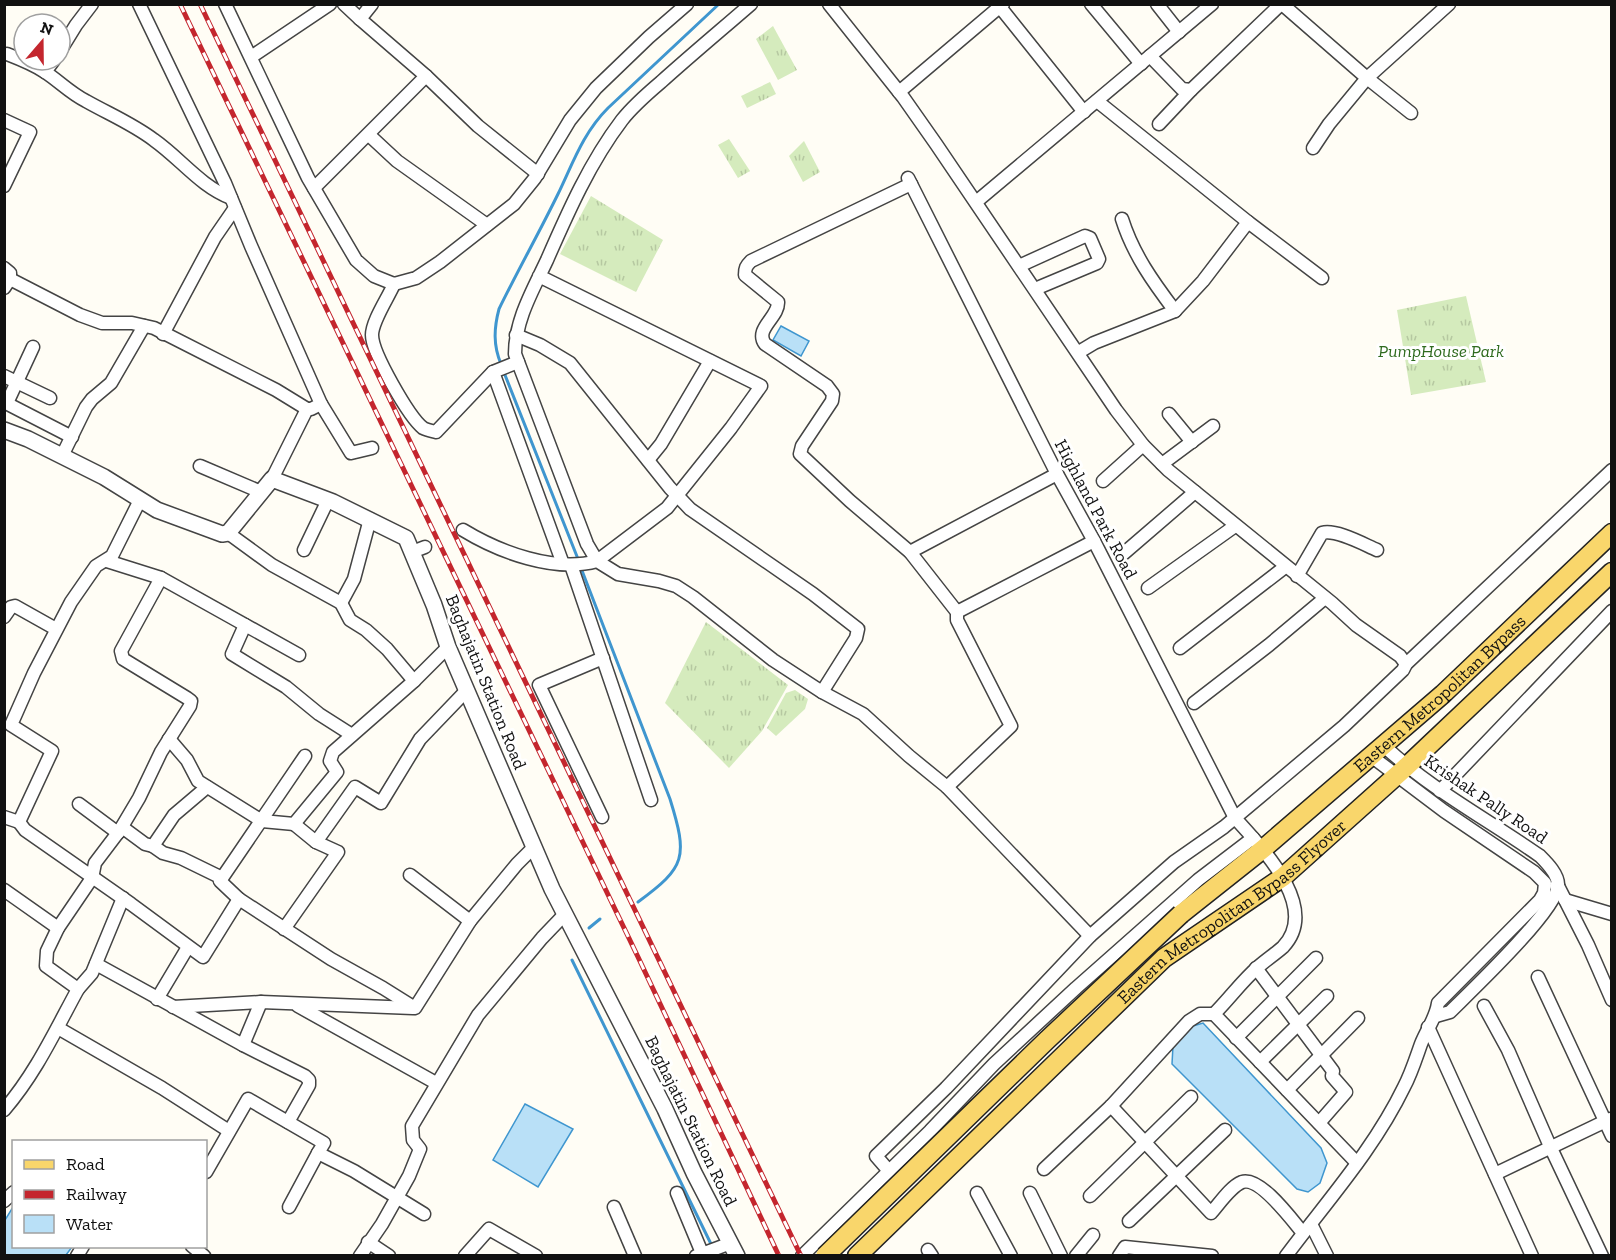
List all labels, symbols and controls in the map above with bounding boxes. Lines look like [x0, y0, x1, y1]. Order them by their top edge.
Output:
north arrow [12, 12, 72, 72]
text: N [38, 17, 56, 39]
park label: PumpHouse Park [1378, 340, 1504, 362]
street label: Highland Park Road [1050, 435, 1142, 583]
street label: Baghajatin Station Road [441, 591, 531, 773]
street label: Eastern Metropolitan Bypass [1349, 610, 1530, 777]
street label: Krishak Pally Road [1420, 750, 1552, 848]
street label: Eastern Metropolitan Bypass Flyover [1113, 815, 1351, 1008]
street label: Baghajatin Station Road [640, 1032, 742, 1210]
legend [12, 1140, 207, 1248]
text: Road [66, 1153, 105, 1175]
text: Railway [66, 1183, 128, 1205]
text: Water [66, 1213, 113, 1235]

